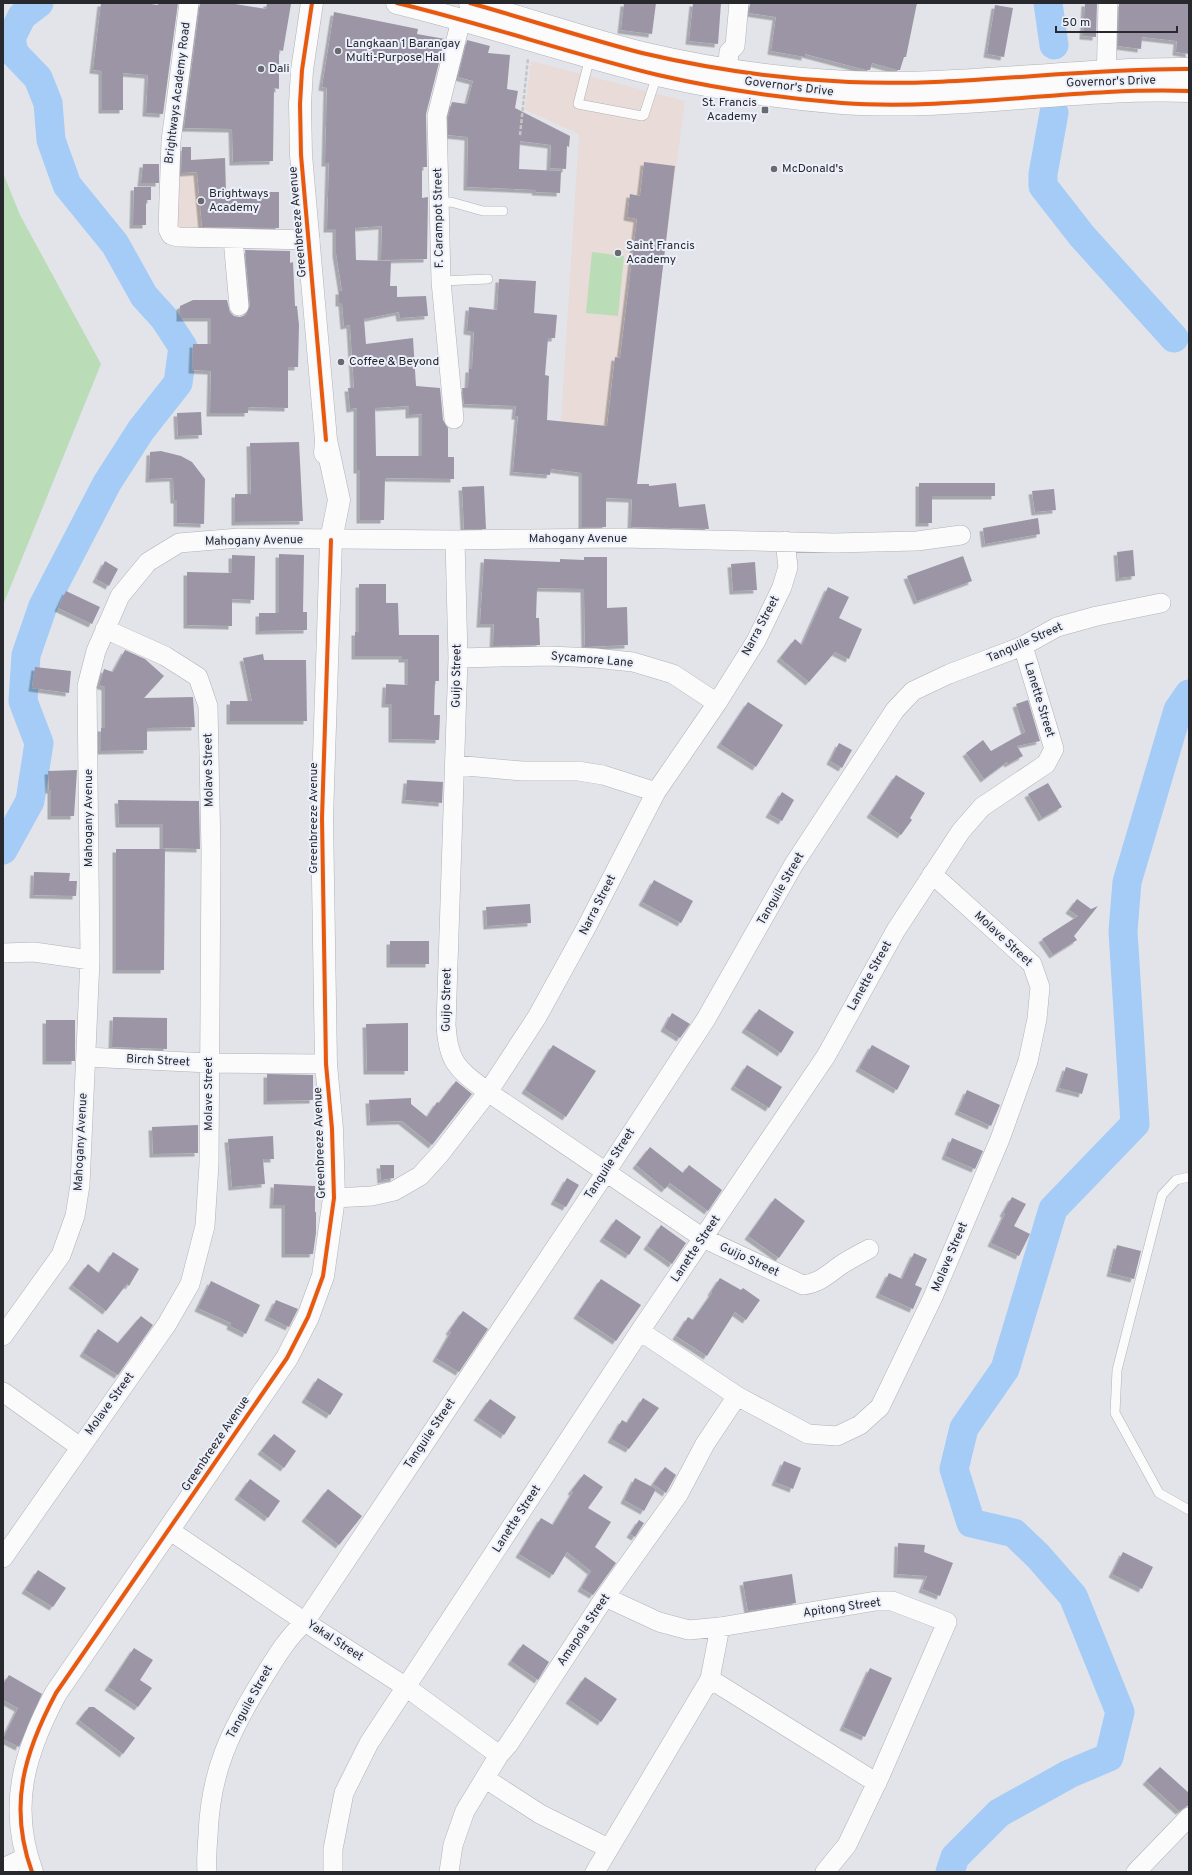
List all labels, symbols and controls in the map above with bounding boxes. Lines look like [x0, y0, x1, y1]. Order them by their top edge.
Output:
scale bar [1056, 8, 1177, 34]
text: 50 m [1062, 15, 1090, 31]
street label: Brightways Academy Road [161, 21, 195, 165]
place label: Langkaan 1 Barangay Multi-Purpose Hall [346, 36, 460, 66]
marker: Langkaan 1 Barangay Multi-Purpose Hall [333, 46, 343, 56]
place label: Dali [269, 61, 289, 77]
marker: Dali [256, 64, 266, 74]
street label: Governor's Drive [1066, 72, 1156, 92]
street label: Governor's Drive [743, 74, 835, 100]
place label: St. Francis Academy [702, 95, 757, 125]
marker: St. Francis Academy [760, 105, 770, 115]
place label: McDonald's [782, 161, 844, 177]
marker: McDonald's [769, 164, 779, 174]
street label: Greenbreeze Avenue [285, 166, 311, 278]
street label: F. Carampot Street [430, 168, 448, 268]
place label: Brightways Academy [209, 186, 269, 216]
marker: Brightways Academy [196, 196, 206, 206]
place label: Saint Francis Academy [626, 238, 695, 268]
marker: Saint Francis Academy [613, 248, 623, 258]
place label: Coffee & Beyond [349, 354, 439, 370]
marker: Coffee & Beyond [336, 357, 346, 367]
street label: Mahogany Avenue [529, 531, 627, 547]
street label: Mahogany Avenue [205, 532, 303, 550]
street label: Narra Street [738, 593, 784, 659]
street label: Tanguile Street [984, 619, 1066, 667]
street label: Guijo Street [448, 644, 466, 708]
street label: Sycamore Lane [550, 648, 634, 672]
street label: Lanette Street [1020, 661, 1058, 739]
street label: Molave Street [200, 733, 218, 807]
street label: Greenbreeze Avenue [306, 762, 322, 874]
street label: Mahogany Avenue [81, 769, 97, 867]
street label: Tanguile Street [754, 850, 808, 928]
street label: Narra Street [576, 872, 620, 938]
street label: Molave Street [970, 908, 1036, 970]
street label: Lanette Street [844, 938, 896, 1014]
street label: Guijo Street [438, 968, 456, 1032]
street label: Birch Street [126, 1051, 190, 1071]
street label: Molave Street [201, 1057, 217, 1131]
street label: Greenbreeze Avenue [310, 1087, 330, 1199]
street label: Mahogany Avenue [70, 1093, 92, 1191]
street label: Tanguile Street [581, 1125, 639, 1203]
street label: Lanette Street [668, 1212, 724, 1286]
street label: Molave Street [928, 1220, 972, 1294]
street label: Guijo Street [717, 1239, 781, 1281]
street label: Molave Street [82, 1369, 138, 1439]
street label: Greenbreeze Avenue [178, 1393, 254, 1495]
street label: Tanguile Street [401, 1396, 459, 1472]
street label: Lanette Street [489, 1482, 545, 1556]
street label: Amapola Street [554, 1591, 614, 1669]
street label: Apitong Street [802, 1595, 882, 1621]
street label: Yakal Street [304, 1617, 366, 1665]
street label: Tanguile Street [223, 1662, 277, 1742]

